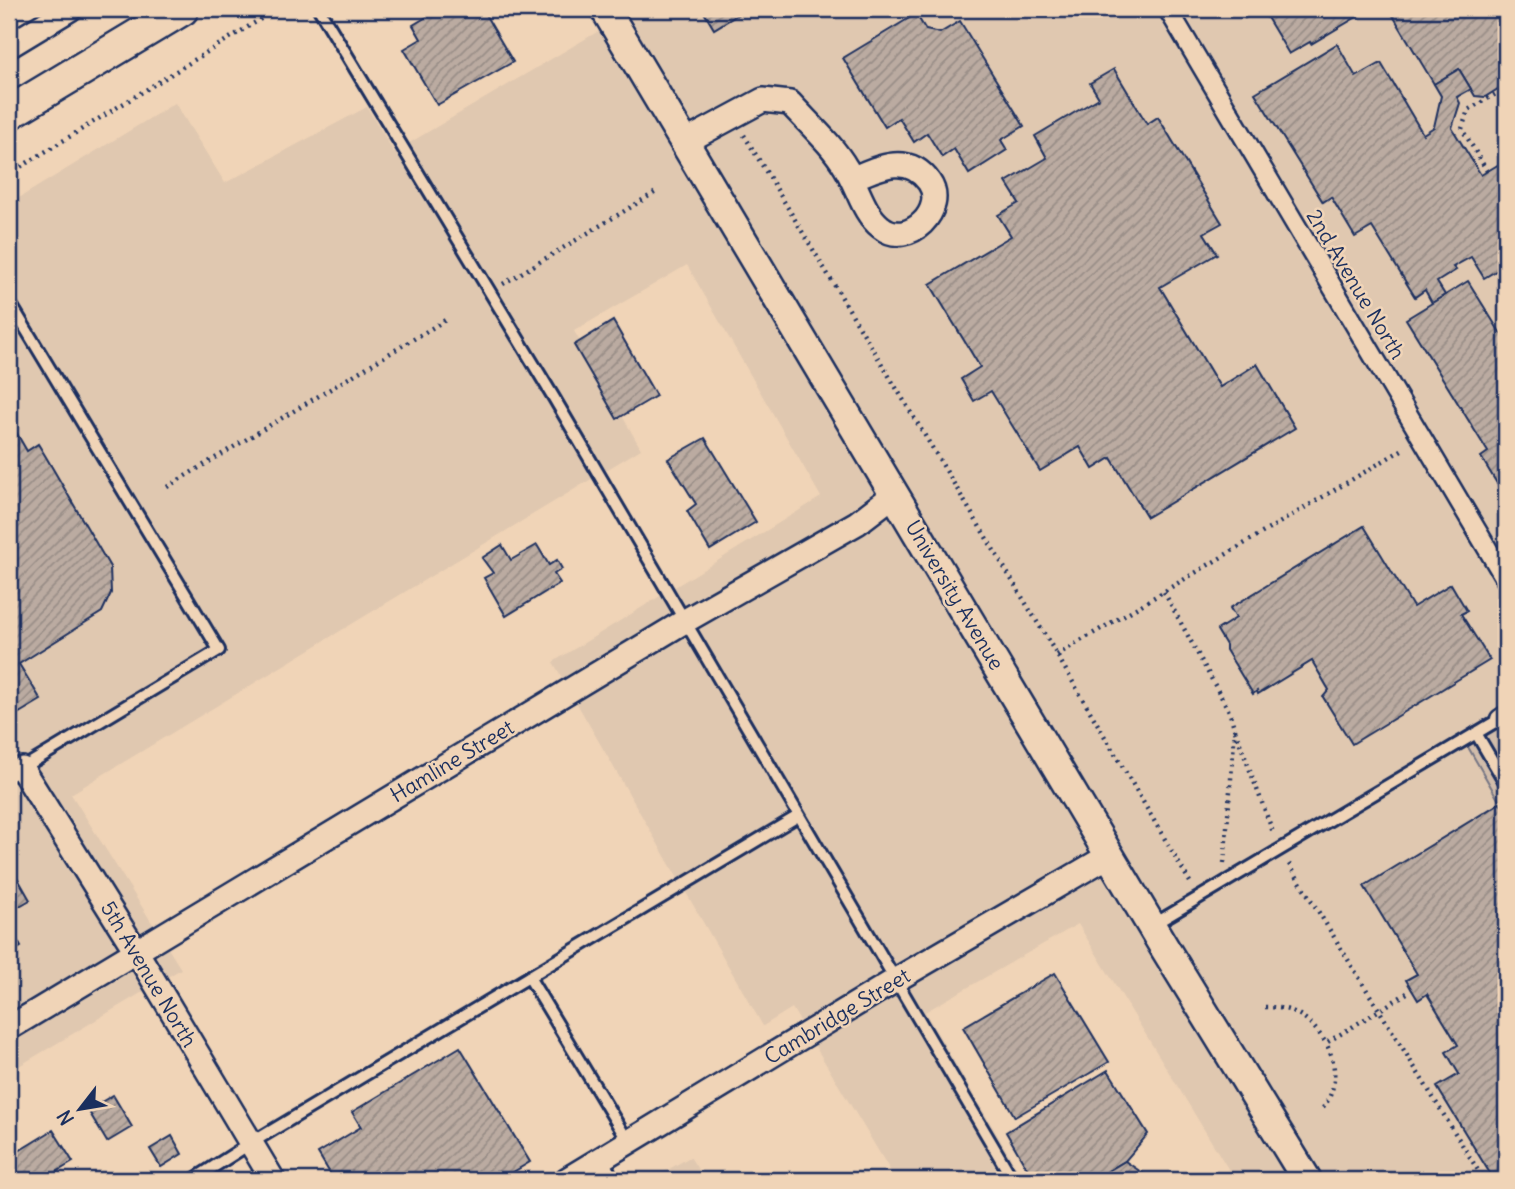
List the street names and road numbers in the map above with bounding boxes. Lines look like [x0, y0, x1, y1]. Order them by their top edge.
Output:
street label: 2nd Avenue North [1301, 204, 1411, 364]
street label: University Avenue [900, 515, 1010, 675]
street label: Hamline Street [385, 714, 519, 808]
street label: 5th Avenue North [95, 896, 203, 1052]
street label: Cambridge Street [759, 962, 915, 1070]

